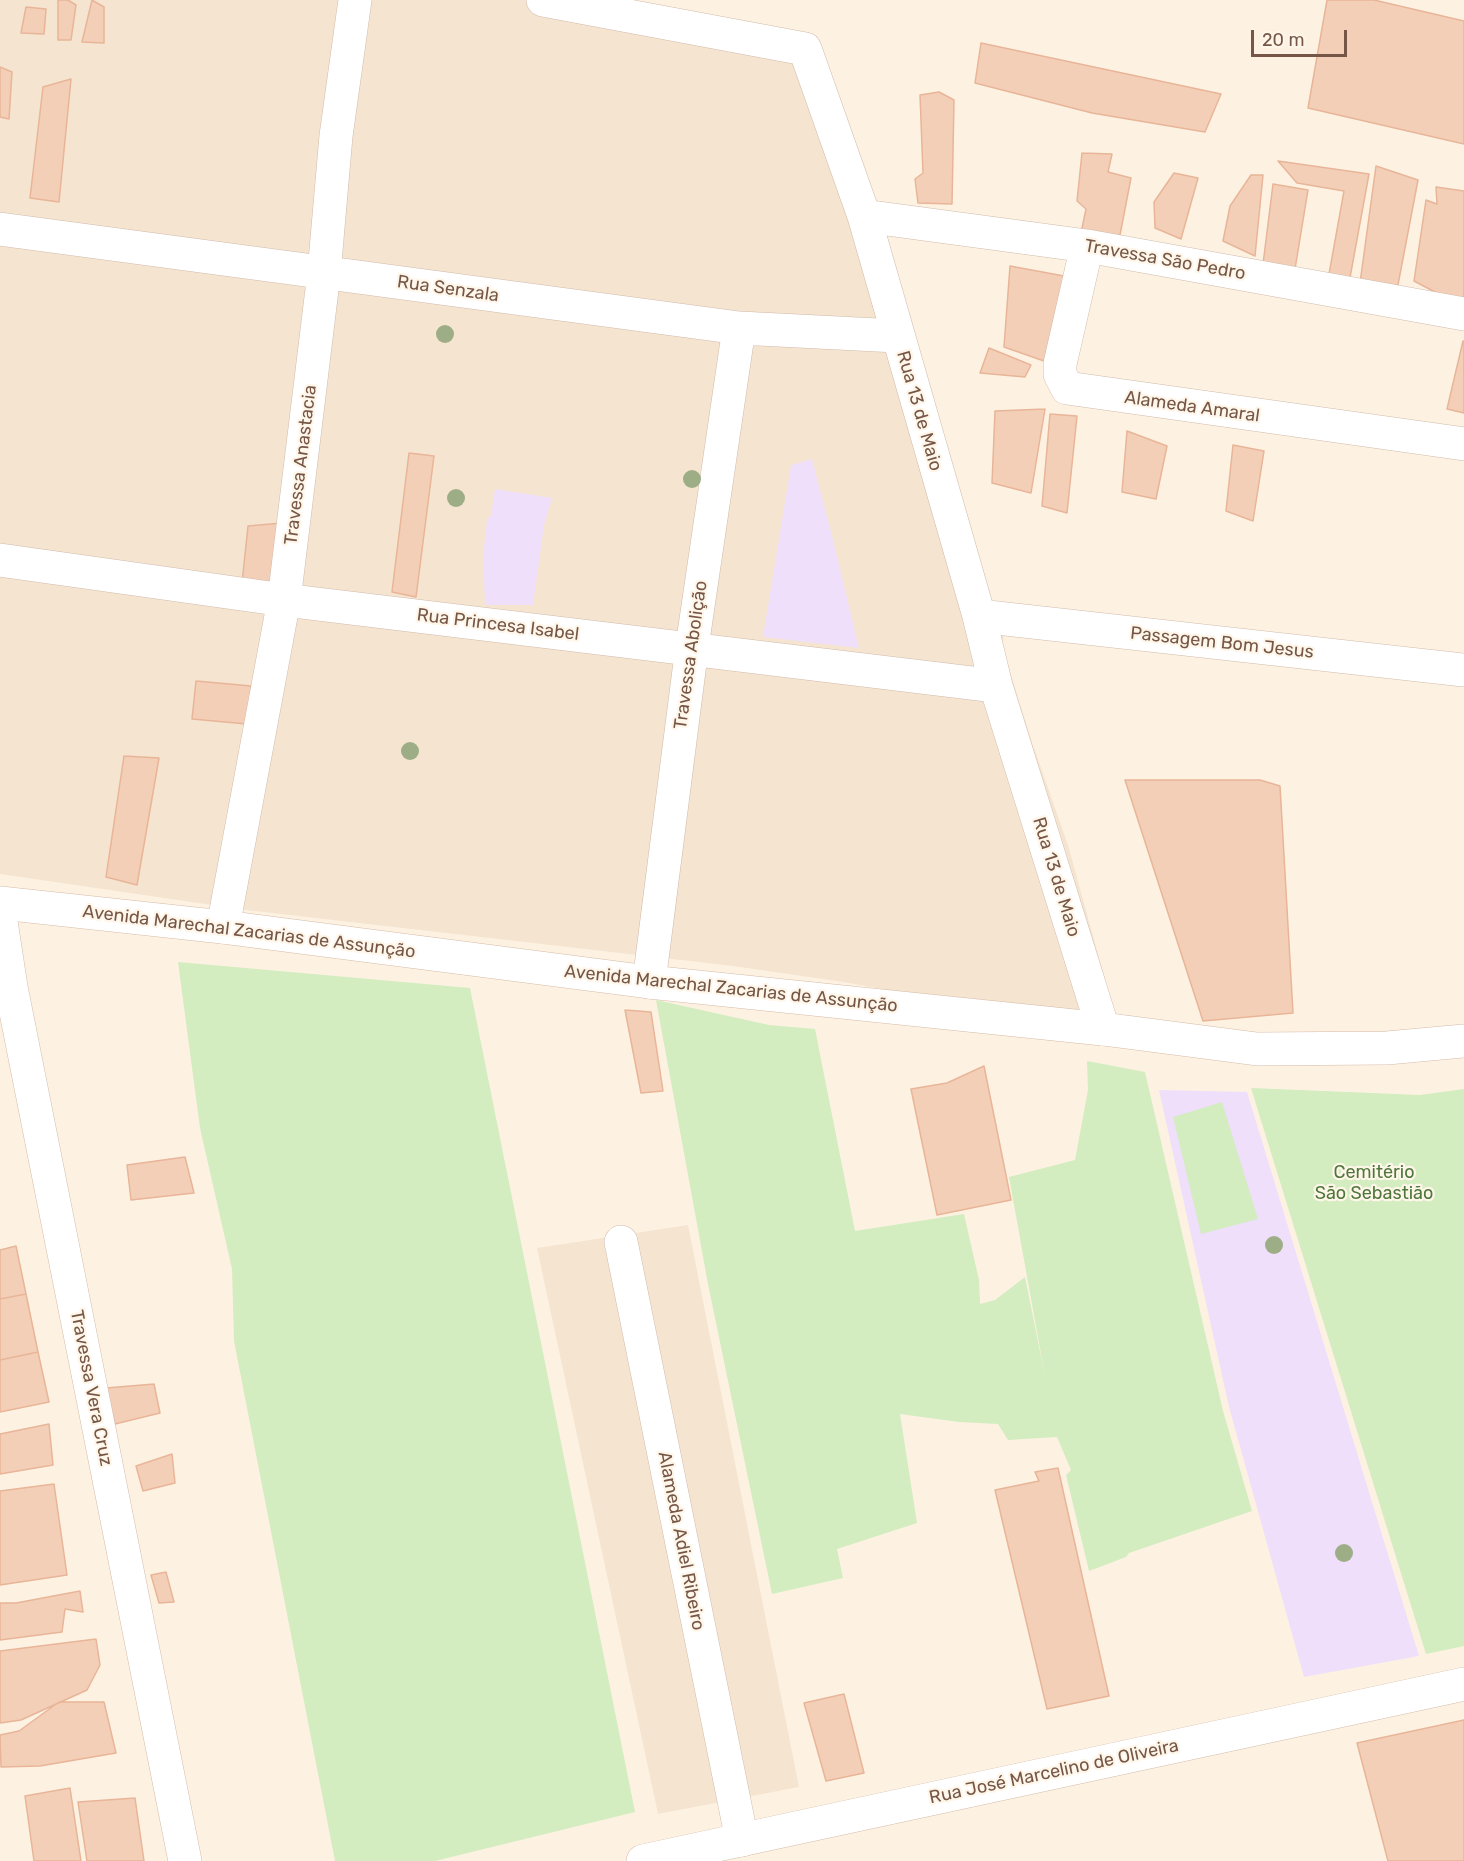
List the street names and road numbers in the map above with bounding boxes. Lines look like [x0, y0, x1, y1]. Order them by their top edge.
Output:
street label: Travessa São Pedro [1083, 235, 1247, 285]
street label: Rua Senzala [396, 271, 500, 307]
street label: Rua 13 de Maio [892, 348, 946, 474]
street label: Travessa Anastacia [280, 384, 322, 546]
street label: Alameda Amaral [1123, 387, 1261, 427]
street label: Travessa Abolição [670, 579, 712, 731]
street label: Rua Princesa Isabel [416, 604, 580, 646]
street label: Passagem Bom Jesus [1129, 623, 1315, 663]
street label: Rua 13 de Maio [1028, 815, 1084, 939]
street label: Avenida Marechal Zacarias de Assunção [81, 901, 417, 963]
street label: Avenida Marechal Zacarias de Assunção [563, 961, 899, 1017]
street label: Travessa Vera Cruz [65, 1308, 117, 1468]
street label: Alameda Adiel Ribeiro [653, 1450, 709, 1632]
street label: Rua José Marcelino de Oliveira [927, 1735, 1181, 1809]

